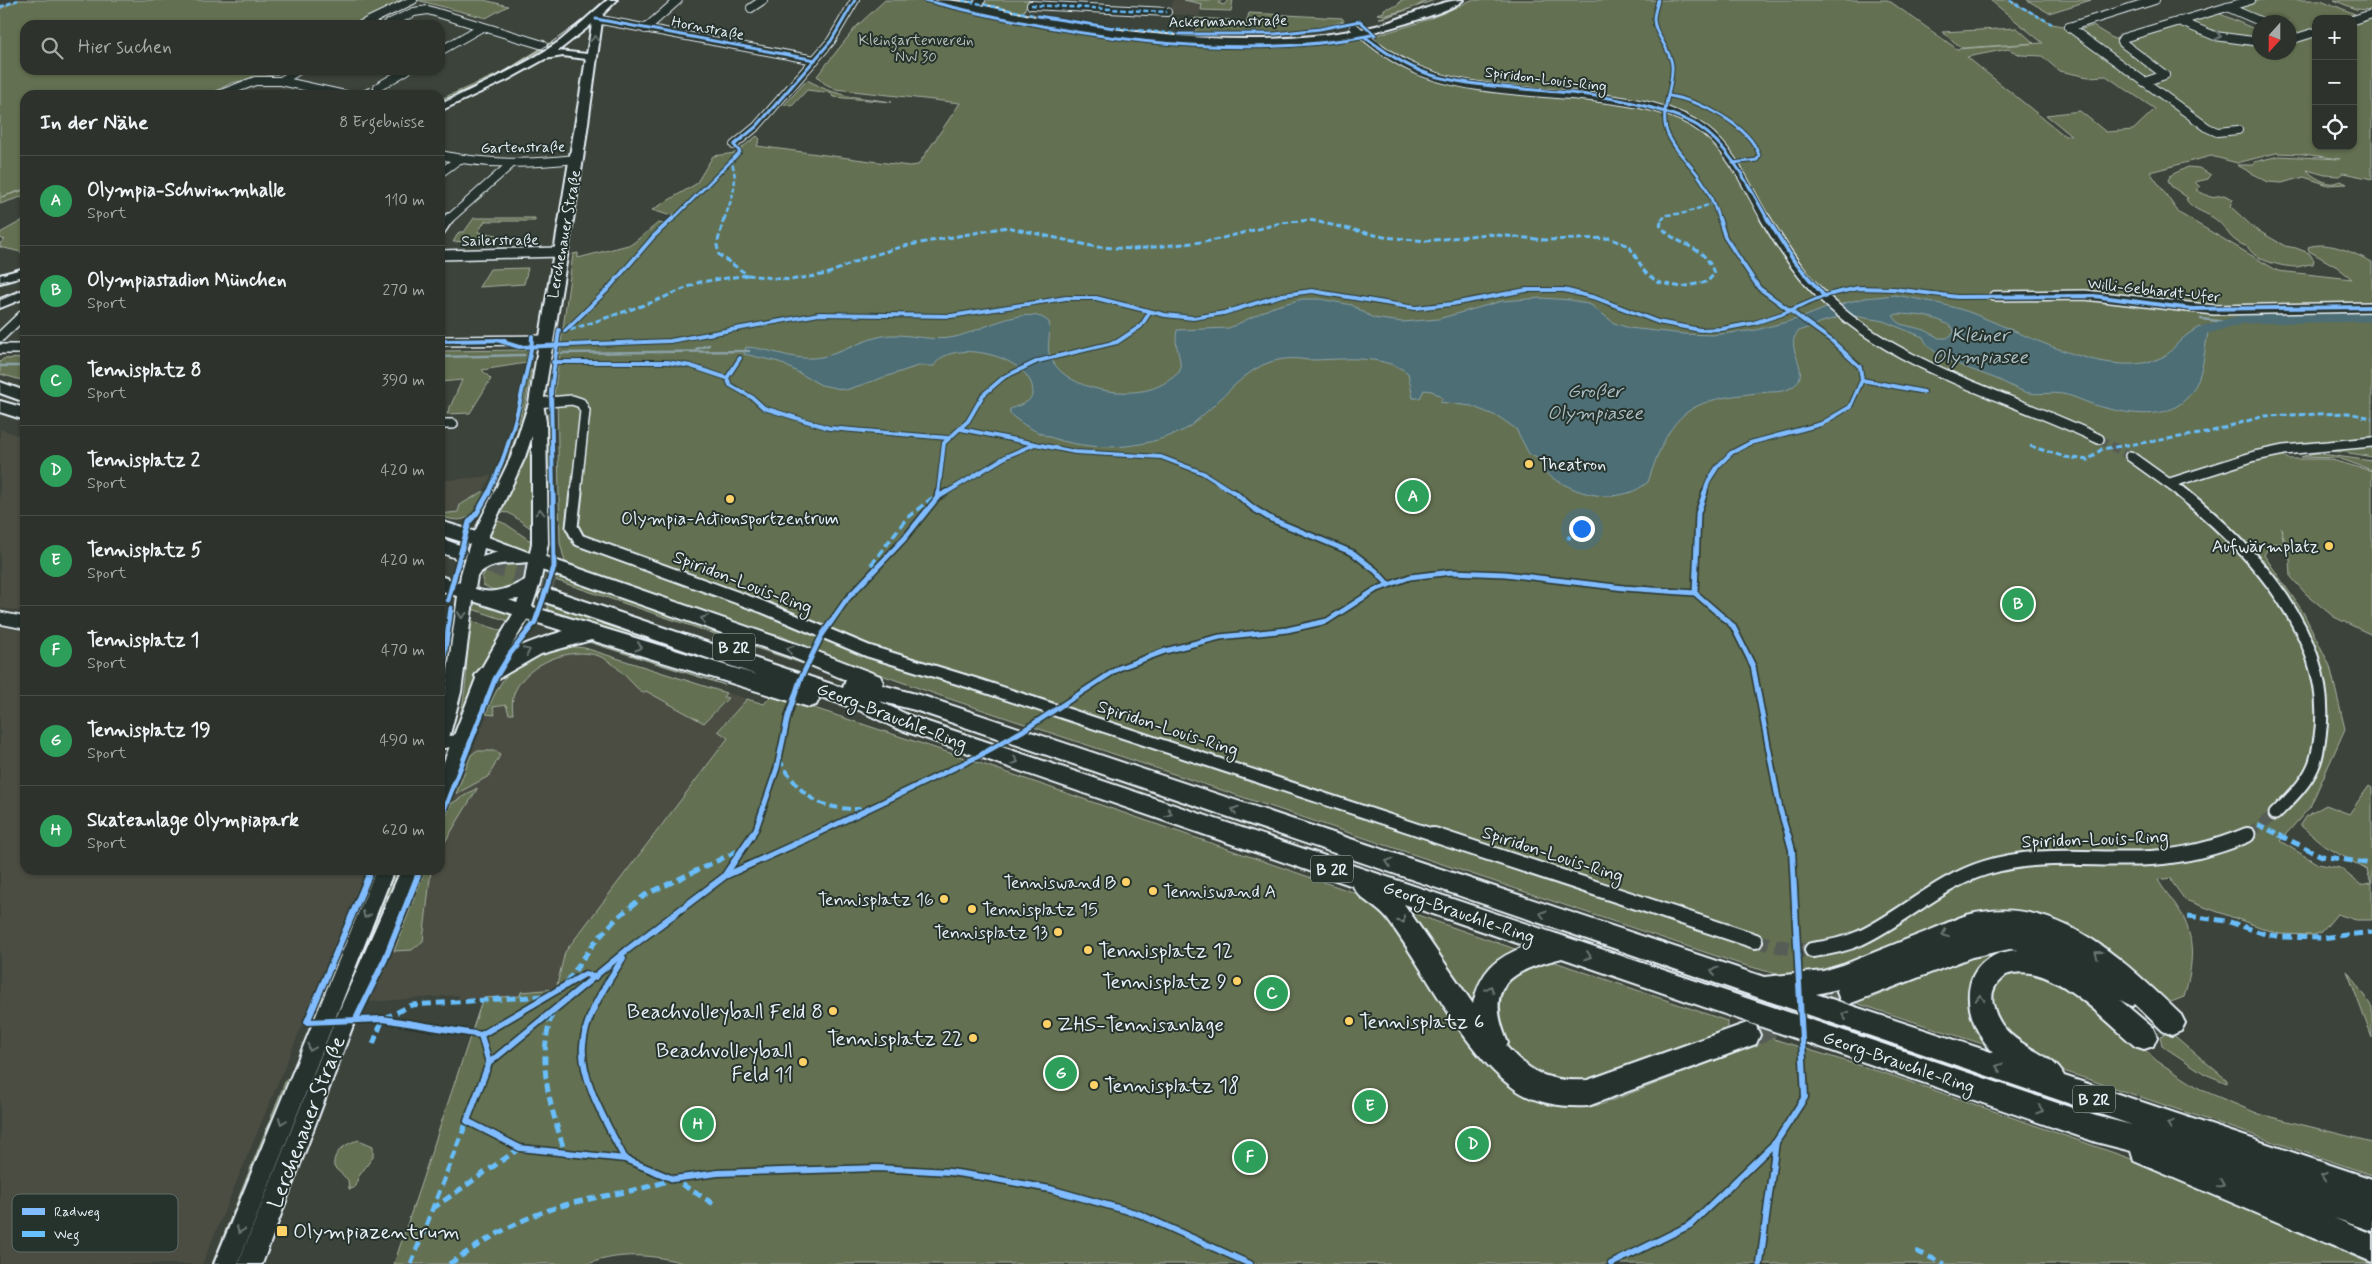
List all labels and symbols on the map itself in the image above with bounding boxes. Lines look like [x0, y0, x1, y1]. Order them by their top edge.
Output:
street label: Ackermannstraße [1168, 11, 1288, 33]
street label: Hornstraße [670, 12, 746, 46]
north arrow [2252, 15, 2297, 60]
park label: Kleingartenverein NW 30 [858, 31, 974, 68]
one-way arrow [2213, 31, 2222, 41]
one-way arrow [589, 34, 600, 42]
street label: Spiridon-Louis-Ring [1484, 63, 1608, 98]
street label: Gartenstraße [481, 137, 566, 159]
street label: Lerchenauer Straße [544, 168, 586, 300]
street label: Sailerstraße [461, 230, 539, 252]
street label: Willi-Gebhardt-Ufer [2087, 274, 2222, 308]
water label: Kleiner Olympiasee [1932, 323, 2028, 370]
water label: Großer Olympiasee [1547, 379, 1643, 426]
place label: Theatron [1539, 453, 1606, 477]
marker: Theatron [1523, 458, 1535, 470]
pin: A [1397, 477, 1429, 515]
marker: Olympia-Actionsportzentrum [724, 493, 736, 505]
place label: Olympia-Actionsportzentrum [621, 507, 839, 531]
one-way arrow [535, 508, 545, 516]
your location [1569, 516, 1595, 542]
place label: Aufwärmplatz [2212, 535, 2319, 559]
marker: Aufwärmplatz [2323, 540, 2335, 552]
street label: Spiridon-Louis-Ring [669, 545, 816, 621]
pin: B [2002, 585, 2034, 623]
one-way arrow [457, 611, 468, 619]
one-way arrow [701, 615, 709, 625]
road number: B 2R [713, 634, 755, 660]
one-way arrow [634, 641, 643, 651]
one-way arrow [787, 645, 795, 655]
one-way arrow [522, 647, 531, 657]
street label: Georg-Brauchle-Ring [813, 677, 970, 758]
street label: Spiridon-Louis-Ring [1094, 695, 1241, 764]
one-way arrow [1010, 755, 1019, 765]
one-way arrow [1231, 806, 1240, 816]
one-way arrow [1164, 807, 1173, 817]
street label: Spiridon-Louis-Ring [1479, 821, 1626, 890]
street label: Spiridon-Louis-Ring [2021, 825, 2169, 856]
road number: B 2R [1311, 856, 1353, 882]
one-way arrow [1385, 857, 1394, 867]
place label: Tenniswand B [1004, 871, 1116, 895]
marker: Tenniswand B [1120, 876, 1132, 888]
street label: Georg-Brauchle-Ring [1379, 876, 1538, 951]
place label: Tenniswand A [1163, 880, 1276, 904]
marker: Tenniswand A [1147, 885, 1159, 897]
place label: Tennisplatz 16 [818, 888, 934, 912]
marker: Tennisplatz 16 [938, 893, 950, 905]
place label: Tennisplatz 15 [982, 898, 1098, 922]
marker: Tennisplatz 15 [966, 903, 978, 915]
one-way arrow [1539, 909, 1548, 919]
one-way arrow [362, 910, 373, 919]
one-way arrow [1397, 914, 1405, 923]
place label: Tennisplatz 13 [934, 921, 1048, 945]
marker: Tennisplatz 13 [1052, 926, 1064, 938]
one-way arrow [1942, 929, 1950, 939]
place label: Tennisplatz 12 [1098, 937, 1233, 965]
marker: Tennisplatz 12 [1082, 944, 1094, 956]
one-way arrow [1583, 950, 1592, 960]
one-way arrow [2094, 951, 2104, 960]
one-way arrow [1710, 967, 1718, 977]
place label: Tennisplatz 9 [1102, 968, 1227, 996]
pin: C [1256, 974, 1288, 1012]
marker: Tennisplatz 9 [1231, 975, 1243, 987]
one-way arrow [1484, 985, 1494, 994]
one-way arrow [1975, 994, 1985, 1002]
place label: Beachvolleyball Feld 8 [627, 998, 823, 1026]
marker: Beachvolleyball Feld 8 [827, 1005, 839, 1017]
place label: Tennisplatz 6 [1359, 1008, 1484, 1036]
place label: ZHS-Tennisanlage [1057, 1011, 1224, 1039]
one-way arrow [1841, 1011, 1850, 1021]
marker: Tennisplatz 6 [1343, 1015, 1355, 1027]
marker: ZHS-Tennisanlage [1041, 1018, 1053, 1030]
place label: Tennisplatz 22 [827, 1025, 963, 1053]
street label: Georg-Brauchle-Ring [1819, 1026, 1978, 1101]
street label: Lerchenauer Straße [261, 1032, 353, 1212]
marker: Tennisplatz 22 [967, 1032, 979, 1044]
place label: Beachvolleyball Feld 11 [656, 1037, 793, 1089]
one-way arrow [307, 1043, 317, 1051]
pin: G [1045, 1054, 1077, 1092]
marker: Beachvolleyball Feld 11 [797, 1056, 809, 1068]
one-way arrow [1996, 1063, 2004, 1073]
place label: Tennisplatz 18 [1104, 1072, 1240, 1100]
marker: Tennisplatz 18 [1088, 1079, 1100, 1091]
road number: B 2R [2073, 1086, 2115, 1112]
pin: E [1354, 1087, 1386, 1125]
one-way arrow [2035, 1104, 2044, 1114]
pin: H [682, 1105, 714, 1143]
one-way arrow [278, 1116, 288, 1125]
one-way arrow [2166, 1120, 2175, 1130]
pin: D [1457, 1125, 1489, 1163]
pin: F [1234, 1138, 1266, 1176]
one-way arrow [2320, 1172, 2329, 1182]
one-way arrow [2216, 1178, 2225, 1189]
legend [12, 1194, 178, 1252]
text: Radweg [54, 1203, 100, 1221]
place label: Olympiazentrum [293, 1218, 460, 1246]
marker: Olympiazentrum [275, 1224, 289, 1238]
one-way arrow [235, 1225, 246, 1234]
text: Weg [54, 1226, 80, 1246]

